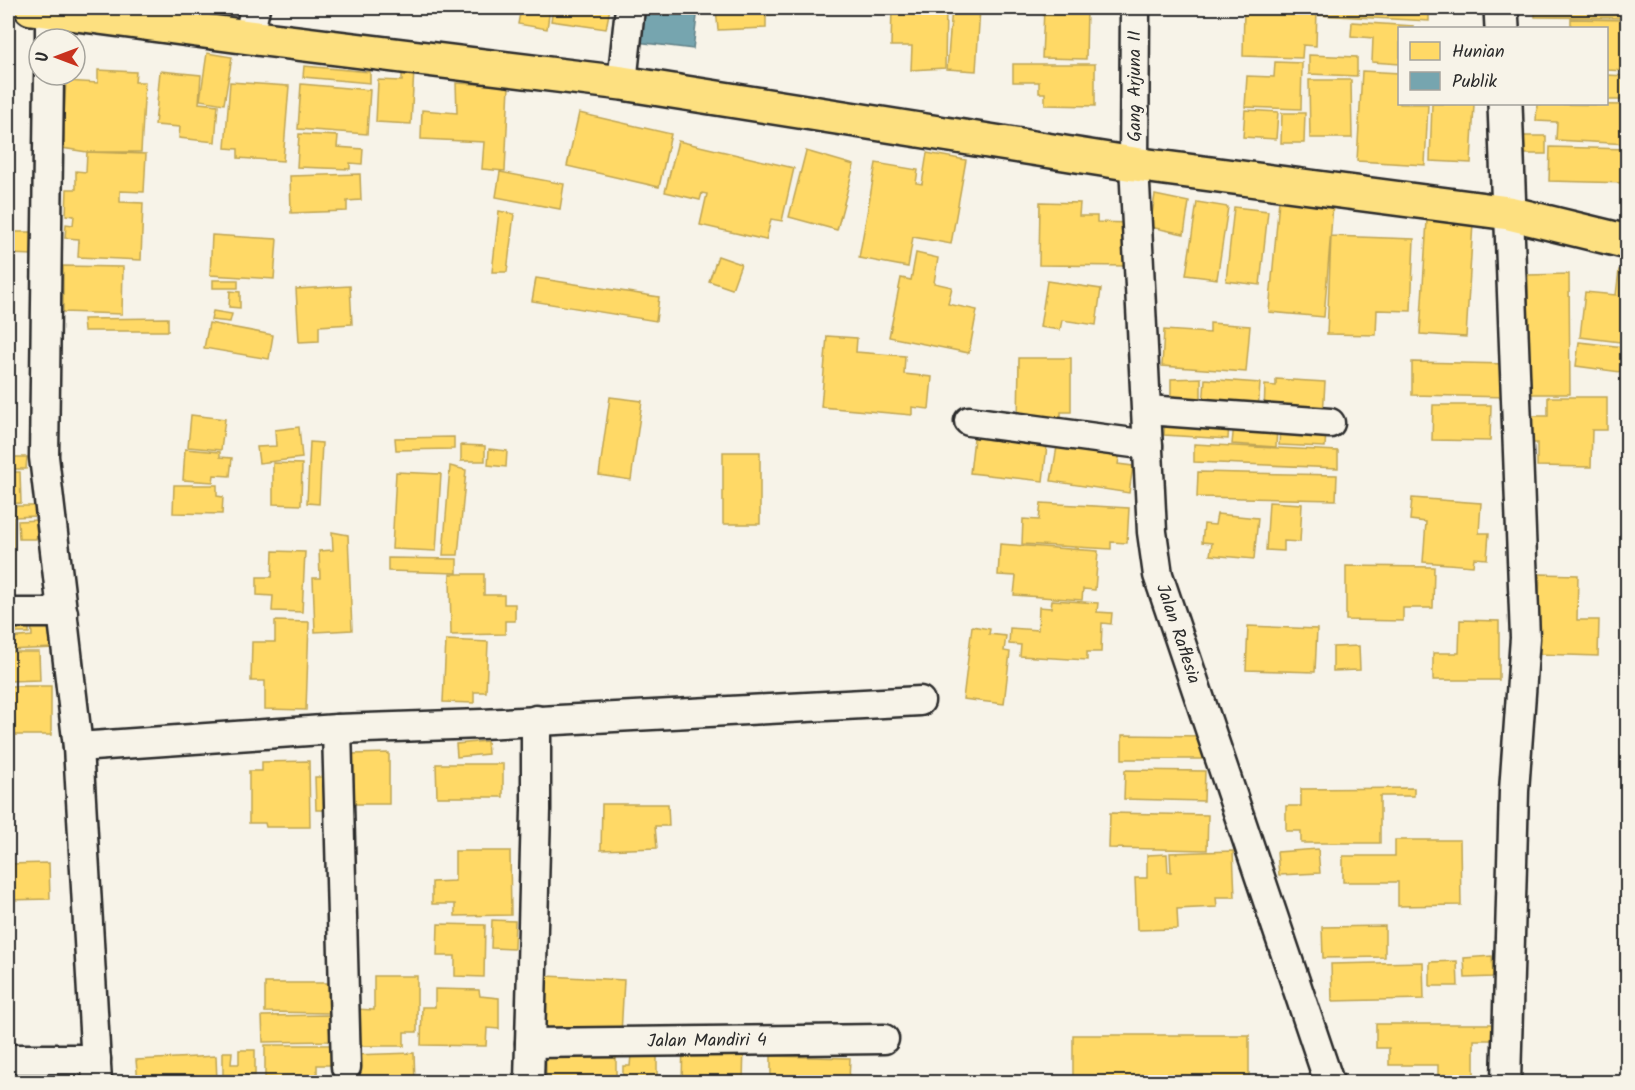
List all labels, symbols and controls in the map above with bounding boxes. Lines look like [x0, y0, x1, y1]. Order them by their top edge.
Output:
north arrow [27, 27, 87, 87]
legend [1398, 27, 1608, 105]
street label: Gang Arjuna II [1121, 30, 1150, 142]
text: Hunian [1452, 38, 1505, 67]
text: U [31, 52, 56, 62]
text: Publik [1452, 68, 1498, 97]
street label: Jalan Raflesia [1148, 580, 1208, 688]
street label: Jalan Mandiri 4 [647, 1026, 767, 1056]

